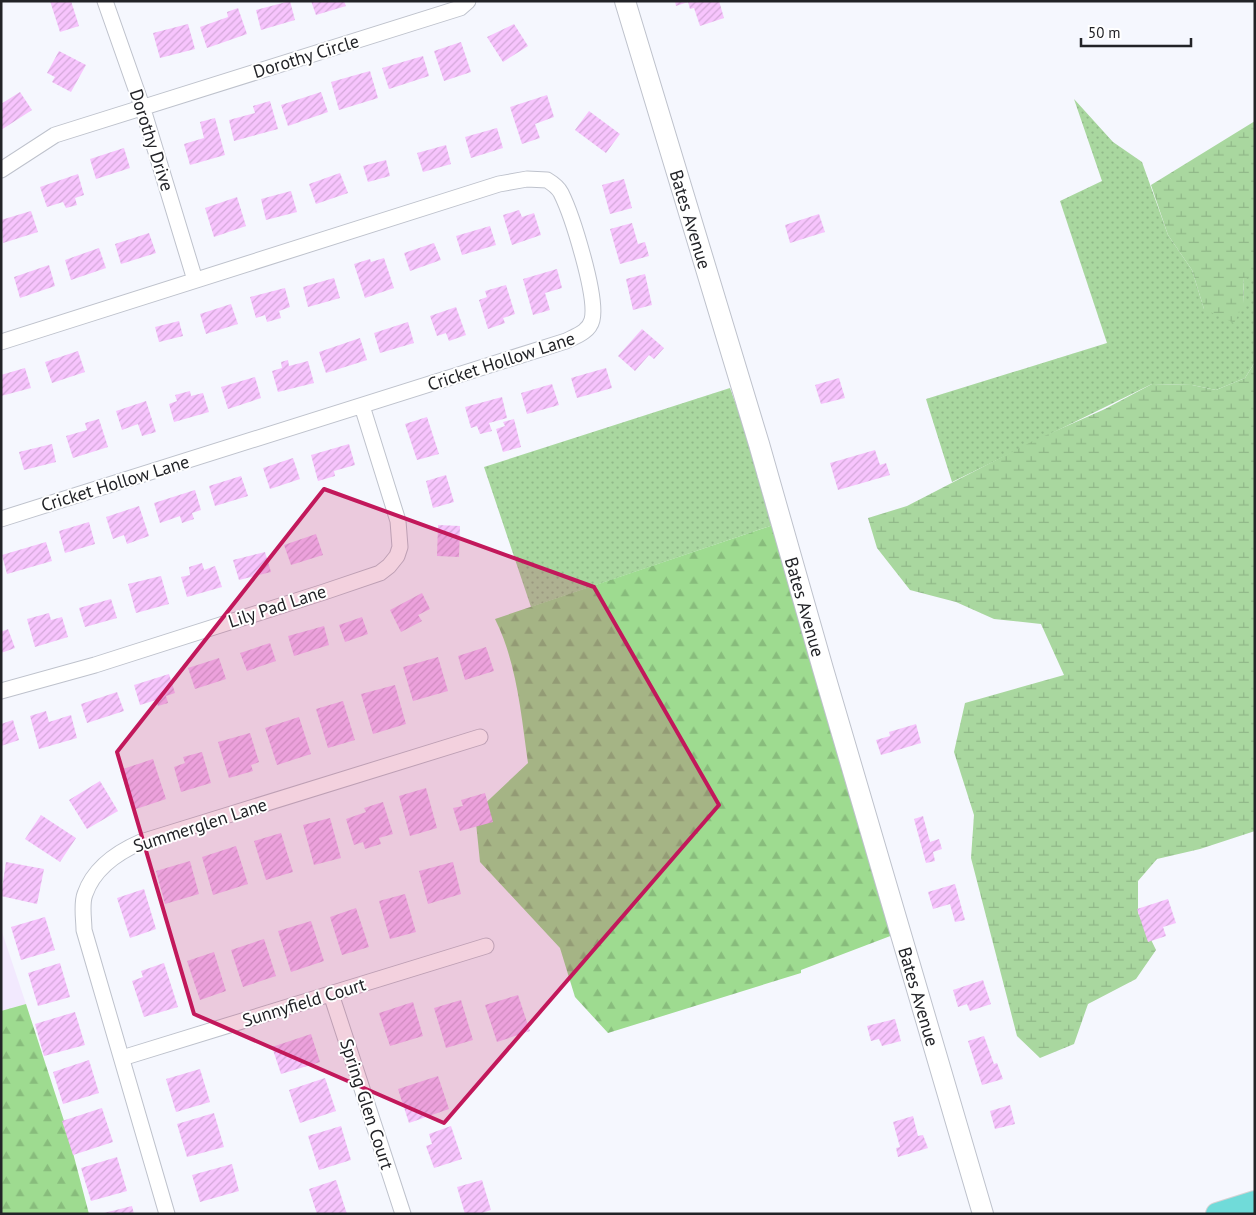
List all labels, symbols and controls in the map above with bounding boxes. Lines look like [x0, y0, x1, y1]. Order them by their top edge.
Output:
scale bar [1081, 15, 1191, 47]
text: 50 m [1088, 23, 1121, 42]
street label: Dorothy Circle [250, 29, 362, 83]
street label: Dorothy Drive [125, 86, 179, 194]
street label: Bates Avenue [665, 167, 717, 272]
street label: Cricket Hollow Lane [424, 326, 578, 396]
street label: Cricket Hollow Lane [38, 450, 192, 516]
street label: Bates Avenue [780, 554, 830, 659]
street label: Lily Pad Lane [225, 579, 329, 633]
street label: Summerglen Lane [130, 793, 270, 857]
street label: Bates Avenue [894, 944, 945, 1049]
street label: Sunnyfield Court [240, 972, 368, 1032]
street label: Spring Glen Court [335, 1036, 399, 1172]

